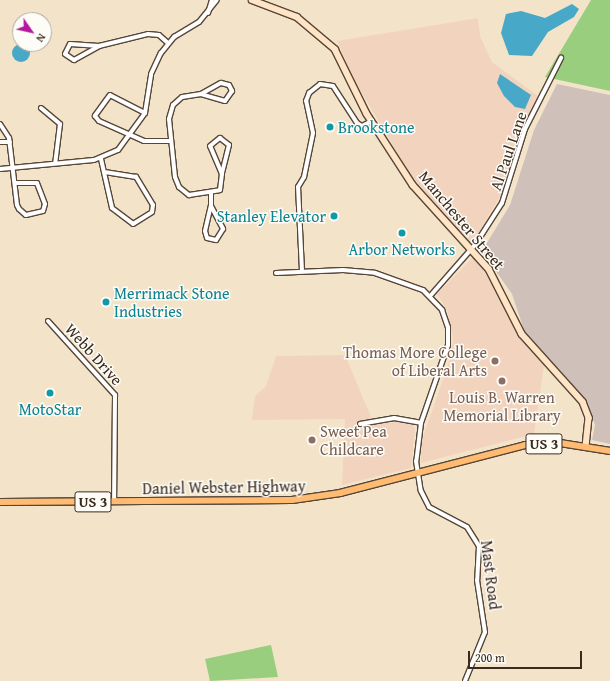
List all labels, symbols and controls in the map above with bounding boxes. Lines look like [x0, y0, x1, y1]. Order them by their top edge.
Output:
north arrow [12, 12, 52, 52]
text: N [32, 31, 50, 46]
street label: Al Paul Lane [486, 109, 530, 193]
place label: Brookstone [338, 117, 415, 137]
marker: Brookstone [325, 122, 335, 132]
street label: Manchester Street [415, 167, 509, 273]
place label: Stanley Elevator [217, 206, 326, 226]
marker: Stanley Elevator [329, 211, 339, 221]
marker: Arbor Networks [397, 228, 407, 238]
place label: Arbor Networks [349, 239, 455, 259]
place label: Merrimack Stone Industries [114, 283, 230, 321]
marker: Merrimack Stone Industries [101, 297, 111, 307]
street label: Webb Drive [61, 319, 127, 389]
place label: Thomas More College of Liberal Arts [343, 342, 487, 380]
marker: Thomas More College of Liberal Arts [490, 356, 500, 366]
marker: Louis B. Warren Memorial Library [497, 376, 507, 386]
place label: Louis B. Warren Memorial Library [443, 387, 561, 425]
marker: MotoStar [45, 388, 55, 398]
place label: MotoStar [19, 399, 81, 419]
place label: Sweet Pea Childcare [320, 421, 387, 459]
road number: US 3 [525, 431, 563, 457]
marker: Sweet Pea Childcare [307, 435, 317, 445]
street label: Daniel Webster Highway [142, 476, 306, 498]
road number: US 3 [74, 489, 112, 515]
street label: Mast Road [477, 539, 505, 611]
scale bar [470, 643, 584, 669]
text: 200 m [475, 649, 505, 666]

